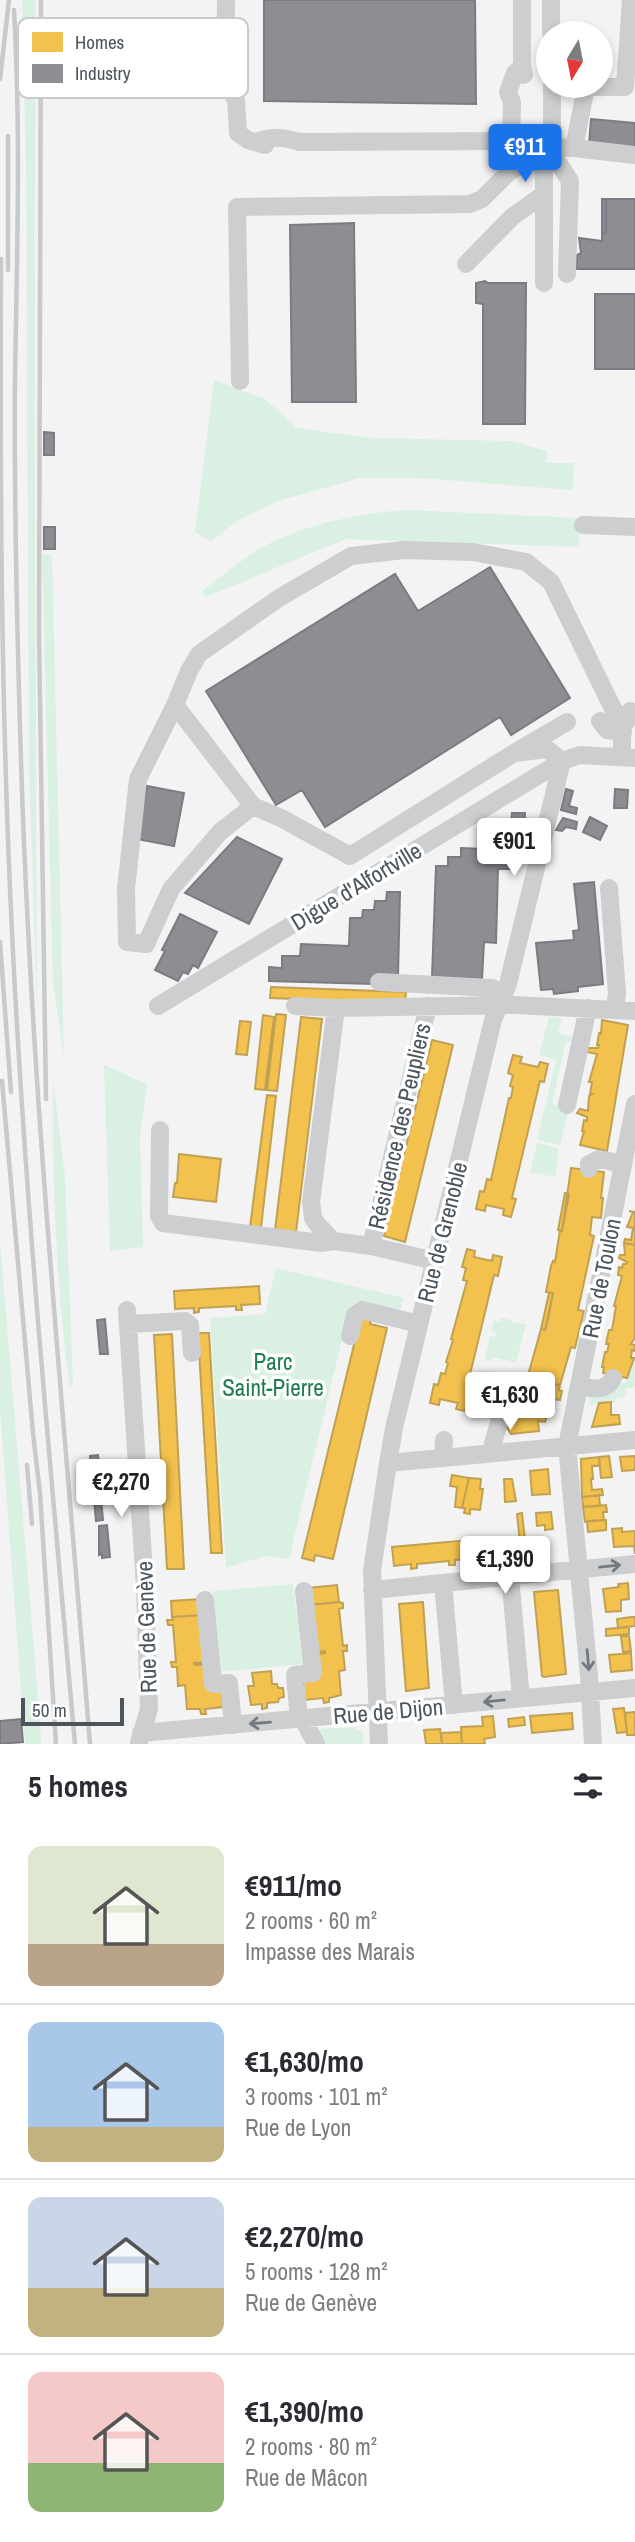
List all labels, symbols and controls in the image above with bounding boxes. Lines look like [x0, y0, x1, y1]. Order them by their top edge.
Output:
legend [18, 18, 248, 98]
north arrow [536, 21, 612, 98]
map controls [536, 21, 613, 98]
text: Homes [75, 29, 125, 55]
text: Industry [75, 60, 131, 86]
pin: €911 [484, 124, 566, 184]
text: €911 [505, 131, 545, 162]
pin: €901 [473, 818, 555, 878]
text: €901 [493, 825, 535, 856]
street label: Digue d'Alfortville [285, 835, 427, 937]
street label: Résidence des Peupliers [360, 1020, 438, 1232]
street label: Rue de Grenoble [410, 1159, 474, 1305]
street label: Rue de Toulon [574, 1216, 628, 1340]
park label: Parc Saint-Pierre [222, 1346, 324, 1403]
pin: €1,630 [453, 1372, 567, 1432]
text: €1,630 [481, 1379, 539, 1410]
pin: €2,270 [64, 1460, 178, 1519]
text: €2,270 [92, 1466, 150, 1497]
pin: €1,390 [448, 1536, 562, 1596]
text: €1,390 [476, 1543, 534, 1574]
one-way arrow [599, 1559, 621, 1572]
street label: Rue de Genève [128, 1560, 164, 1694]
one-way arrow [582, 1648, 595, 1671]
street label: Rue de Dijon [332, 1691, 444, 1731]
scale bar [21, 1695, 124, 1727]
one-way arrow [483, 1695, 506, 1708]
text: 50 m [32, 1697, 67, 1723]
one-way arrow [250, 1716, 272, 1729]
text: 5 homes [28, 1766, 128, 1806]
icon: filters [569, 1767, 607, 1805]
text: €911/mo [245, 1865, 342, 1905]
icon: home [84, 1874, 168, 1958]
text: 2 rooms · 60 m² [245, 1905, 377, 1936]
text: Impasse des Marais [245, 1936, 415, 1967]
text: €1,630/mo [245, 2041, 364, 2081]
icon: home [84, 2050, 168, 2134]
text: 3 rooms · 101 m² [245, 2081, 388, 2112]
text: Rue de Lyon [245, 2112, 351, 2143]
text: €2,270/mo [245, 2216, 364, 2256]
icon: home [84, 2225, 168, 2309]
text: 5 rooms · 128 m² [245, 2256, 388, 2287]
text: Rue de Genève [245, 2287, 377, 2318]
text: €1,390/mo [245, 2391, 364, 2431]
icon: home [84, 2400, 168, 2484]
text: 2 rooms · 80 m² [245, 2431, 377, 2462]
text: Rue de Mâcon [245, 2462, 368, 2493]

